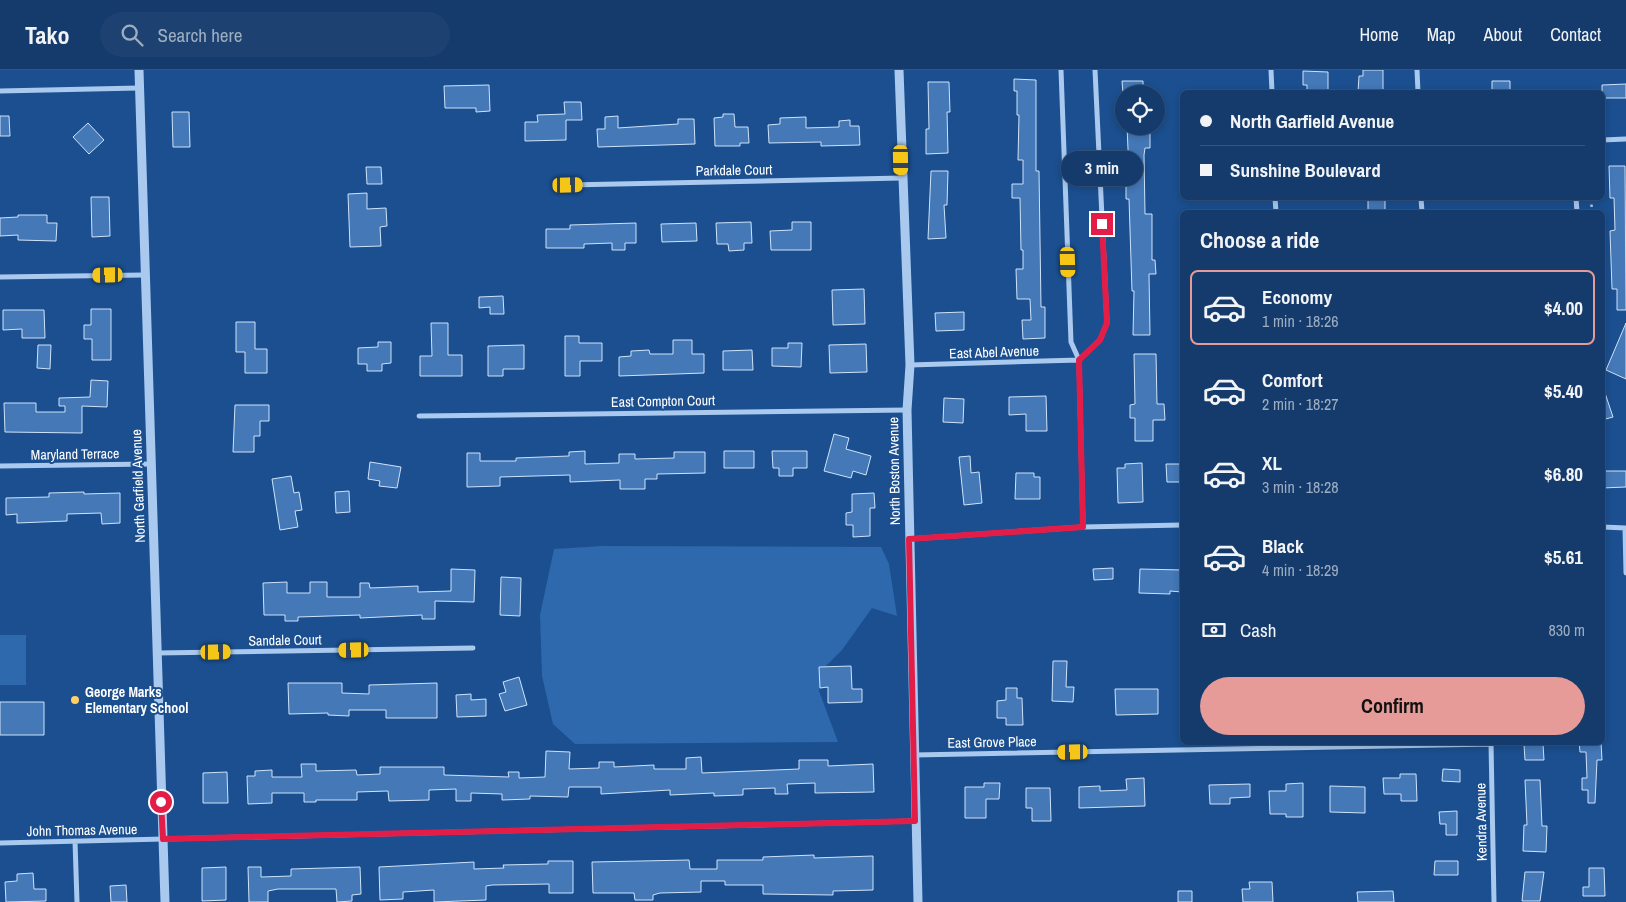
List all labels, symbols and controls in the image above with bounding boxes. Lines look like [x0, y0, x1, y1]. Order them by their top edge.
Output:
search box [100, 12, 450, 57]
text: Tako [25, 19, 70, 51]
icon: search [118, 21, 146, 49]
text: Search here [158, 22, 242, 48]
text: Home [1359, 22, 1399, 47]
text: Map [1427, 22, 1456, 47]
text: About [1484, 22, 1522, 47]
text: Contact [1550, 22, 1601, 47]
map controls [1115, 85, 1165, 135]
button: locate [1115, 85, 1165, 135]
text: North Garfield Avenue [1230, 108, 1394, 134]
car [893, 145, 908, 175]
callout: 3 min [1061, 152, 1143, 186]
text: 3 min [1085, 157, 1119, 179]
text: Sunshine Boulevard [1230, 157, 1381, 183]
street label: Parkdale Court [696, 160, 772, 180]
car [552, 177, 583, 193]
route end [1091, 213, 1113, 235]
text: Choose a ride [1200, 225, 1319, 255]
car [1059, 247, 1076, 277]
car [92, 267, 123, 283]
text: Economy [1262, 284, 1332, 310]
icon: car [1202, 285, 1247, 330]
text: $4.00 [1544, 295, 1583, 321]
text: 1 min · 18:26 [1262, 310, 1339, 332]
street label: East Abel Avenue [949, 341, 1039, 363]
text: Comfort [1262, 367, 1323, 393]
icon: car [1202, 368, 1247, 413]
text: $5.40 [1544, 378, 1583, 404]
street label: East Compton Court [611, 391, 715, 411]
text: 2 min · 18:27 [1262, 393, 1339, 415]
street label: North Boston Avenue [884, 417, 904, 525]
street label: North Garfield Avenue [127, 429, 149, 543]
street label: Maryland Terrace [31, 444, 119, 464]
text: XL [1262, 450, 1282, 476]
icon: car [1202, 451, 1247, 496]
text: $6.80 [1544, 461, 1583, 487]
text: 3 min · 18:28 [1262, 476, 1339, 498]
text: Black [1262, 533, 1304, 559]
icon: car [1202, 534, 1247, 579]
text: $5.61 [1544, 544, 1583, 570]
text: 4 min · 18:29 [1262, 559, 1339, 581]
icon: cash [1200, 616, 1228, 644]
text: Cash [1240, 617, 1276, 643]
text: 830 m [1549, 619, 1585, 641]
street label: Sandale Court [248, 630, 322, 650]
car [338, 642, 369, 658]
car [200, 644, 231, 660]
button: Confirm [1200, 677, 1585, 735]
place label: George Marks Elementary School [85, 683, 188, 717]
marker: George Marks Elementary School [69, 694, 81, 706]
street label: East Grove Place [947, 732, 1037, 752]
car [1057, 744, 1088, 760]
street label: Kendra Avenue [1471, 783, 1491, 861]
route start [150, 791, 172, 813]
street label: John Thomas Avenue [27, 820, 137, 840]

